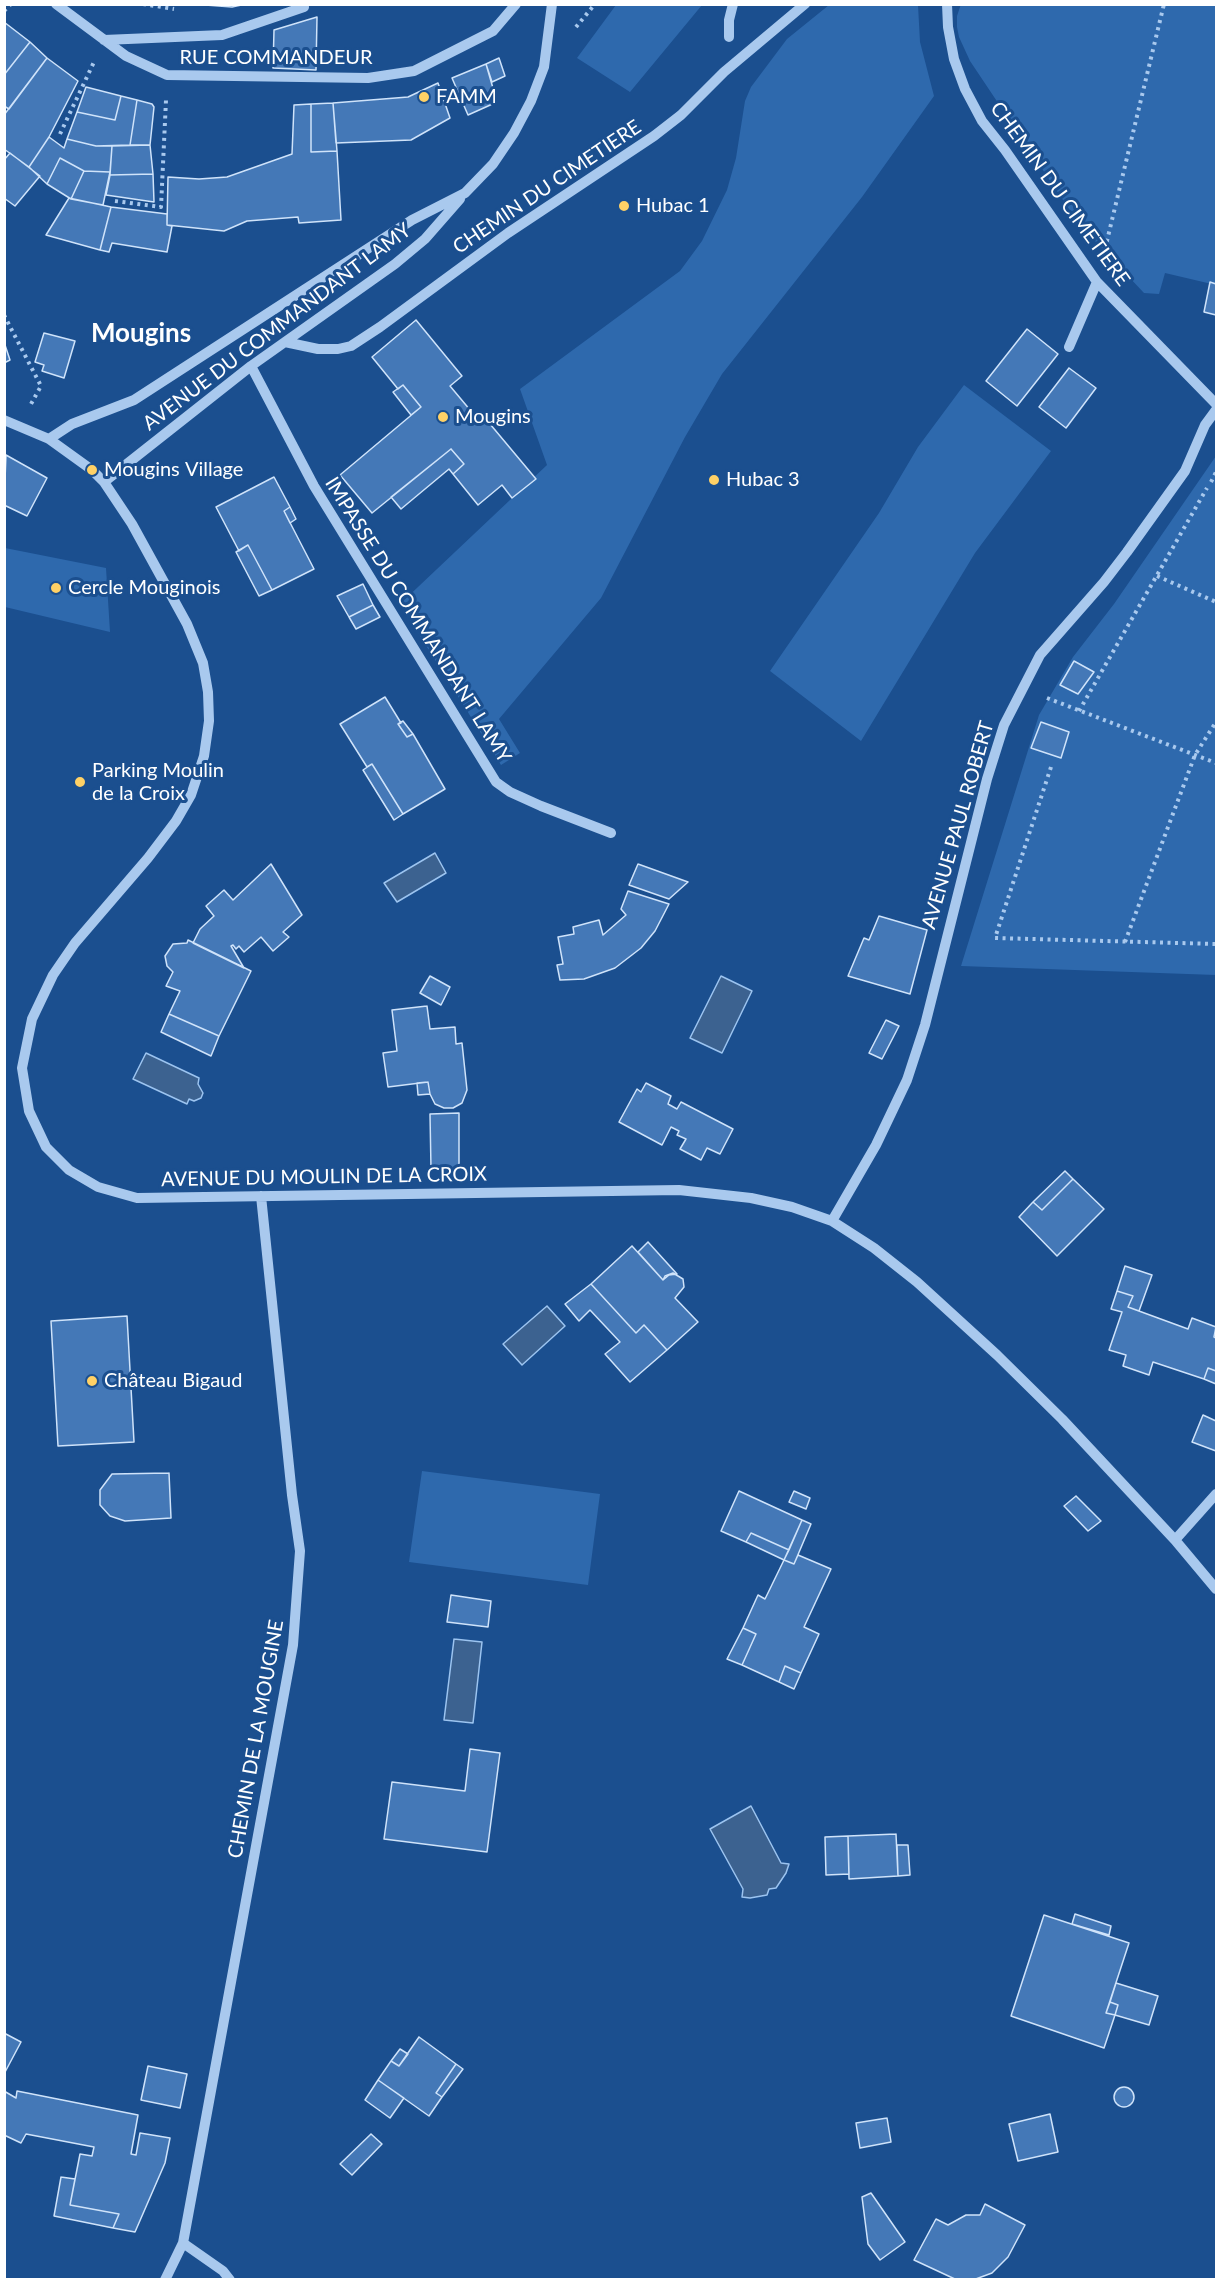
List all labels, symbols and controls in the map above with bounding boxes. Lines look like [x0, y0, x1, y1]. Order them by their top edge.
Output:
street label: RUE COMMANDEUR [180, 46, 372, 70]
place label: FAMM [436, 85, 497, 109]
marker: FAMM [417, 90, 431, 104]
street label: CHEMIN DU CIMETIERE [985, 97, 1135, 291]
street label: CHEMIN DU CIMETIERE [448, 115, 646, 259]
place label: Hubac 1 [636, 194, 710, 218]
marker: Hubac 1 [617, 199, 631, 213]
street label: AVENUE DU COMMANDANT LAMY [138, 218, 416, 436]
district label: Mougins [91, 318, 191, 350]
place label: Mougins [455, 405, 531, 429]
marker: Mougins [436, 410, 450, 424]
place label: Mougins Village [104, 458, 243, 482]
marker: Mougins Village [85, 463, 99, 477]
place label: Hubac 3 [726, 468, 800, 492]
street label: IMPASSE DU COMMANDANT LAMY [320, 473, 516, 767]
marker: Hubac 3 [707, 473, 721, 487]
place label: Cercle Mouginois [68, 576, 220, 600]
marker: Cercle Mouginois [49, 581, 63, 595]
street label: AVENUE PAUL ROBERT [917, 718, 999, 932]
place label: Parking Moulin de la Croix [92, 759, 224, 806]
marker: Parking Moulin de la Croix [73, 775, 87, 789]
street label: AVENUE DU MOULIN DE LA CROIX [161, 1162, 487, 1192]
place label: Château Bigaud [104, 1369, 242, 1393]
marker: Château Bigaud [85, 1374, 99, 1388]
street label: CHEMIN DE LA MOUGINE [223, 1618, 289, 1860]

